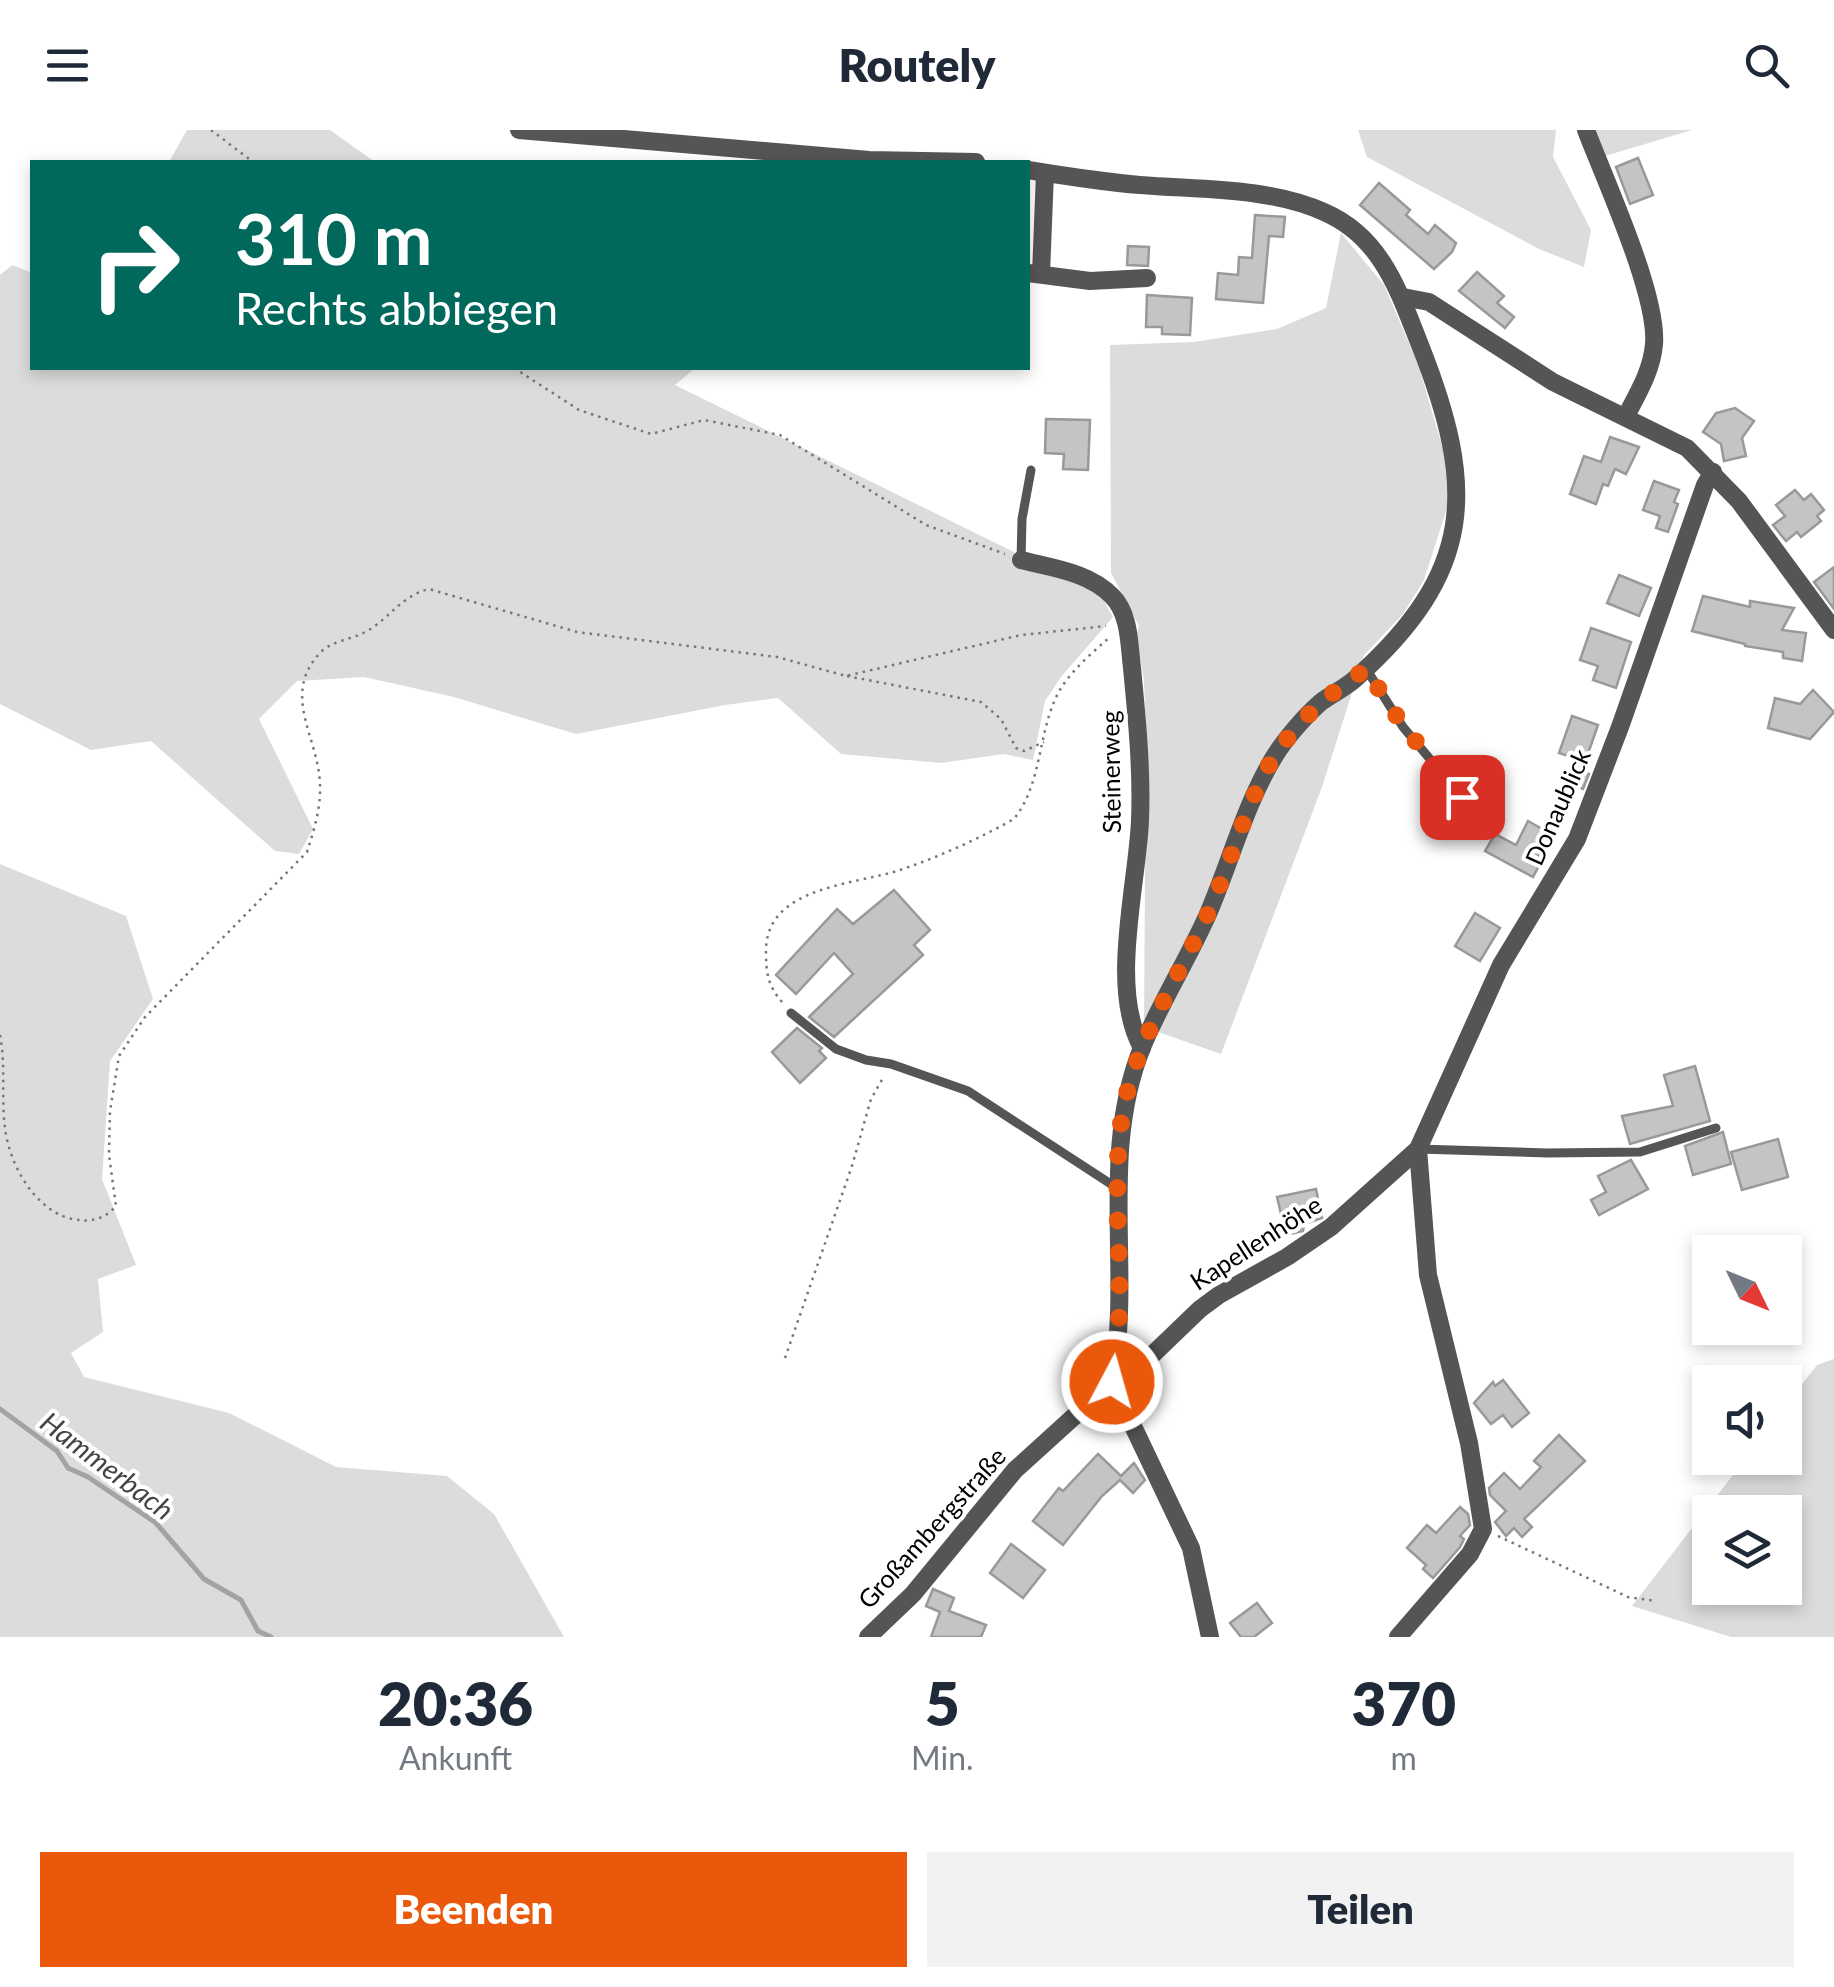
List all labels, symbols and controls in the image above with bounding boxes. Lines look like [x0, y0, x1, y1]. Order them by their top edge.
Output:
icon: menu [40, 38, 95, 93]
text: Routely [838, 38, 996, 92]
icon: search [1739, 38, 1794, 93]
text: 310 m [235, 196, 432, 280]
icon: right [70, 200, 200, 330]
text: Rechts abbiegen [235, 281, 558, 335]
street label: Steinerweg [1094, 710, 1126, 834]
street label: Donaublick [1518, 744, 1596, 869]
pin [1420, 755, 1505, 840]
icon: arrive [1435, 770, 1490, 825]
street label: Kapellenhöhe [1184, 1189, 1327, 1296]
north arrow [1692, 1235, 1802, 1345]
map controls [1692, 1235, 1802, 1605]
position arrow [1060, 1330, 1164, 1434]
button: sound [1692, 1365, 1802, 1475]
water label: Hammerbach [34, 1404, 181, 1526]
street label: Großambergstraße [851, 1441, 1011, 1614]
button: layers [1692, 1495, 1802, 1605]
text: 20:36 [378, 1667, 533, 1739]
text: 5 [925, 1667, 960, 1739]
text: 370 [1352, 1667, 1456, 1739]
text: Ankunft [399, 1738, 512, 1777]
text: Min. [911, 1738, 974, 1777]
text: m [1391, 1738, 1417, 1777]
button: Beenden [40, 1852, 907, 1967]
button: Teilen [927, 1852, 1794, 1967]

